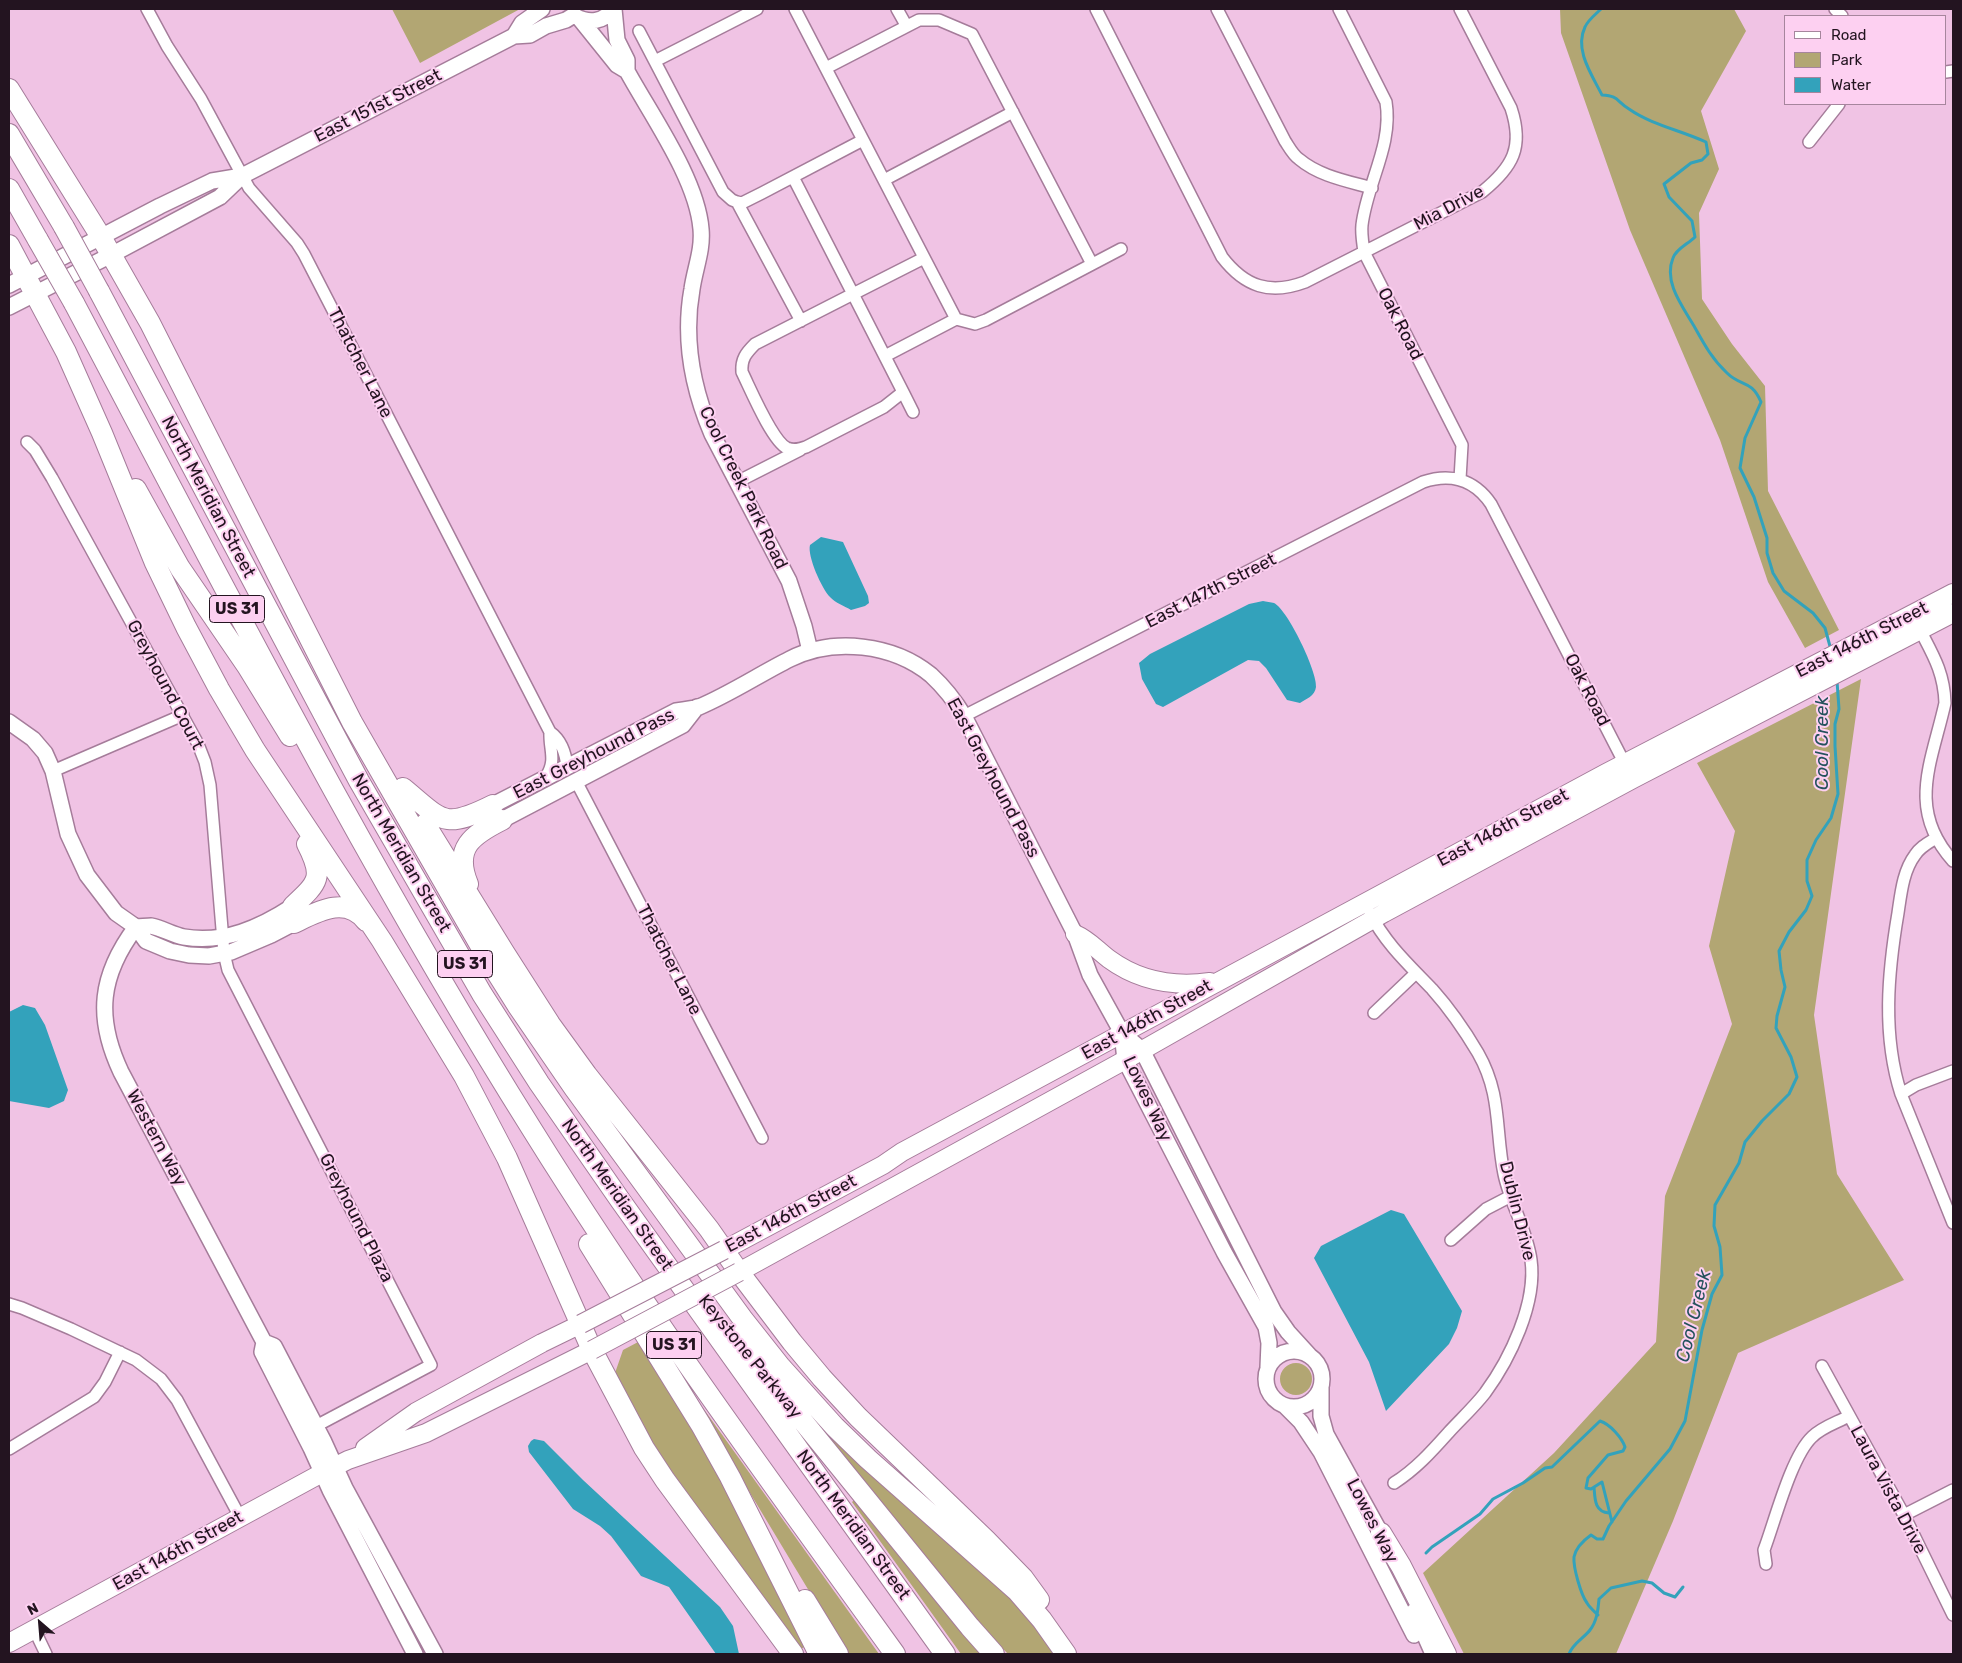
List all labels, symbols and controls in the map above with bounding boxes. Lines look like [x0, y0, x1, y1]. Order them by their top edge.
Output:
legend [1784, 15, 1947, 105]
text: Road [1831, 26, 1867, 44]
text: Park [1831, 51, 1862, 69]
street label: East 151st Street [311, 65, 445, 147]
text: Water [1831, 76, 1871, 94]
street label: Mia Drive [1410, 181, 1488, 235]
street label: Oak Road [1373, 284, 1427, 364]
street label: Thatcher Lane [323, 304, 397, 422]
street label: Cool Creek Park Road [694, 403, 792, 573]
street label: North Meridian Street [156, 412, 260, 582]
street label: East 147th Street [1142, 549, 1280, 633]
road number: US 31 [210, 596, 264, 622]
street label: East 146th Street [1792, 597, 1932, 683]
street label: Greyhound Court [122, 616, 208, 754]
street label: Oak Road [1560, 650, 1614, 730]
street label: East Greyhound Pass [942, 694, 1044, 862]
water label: Cool Creek [1812, 696, 1834, 790]
street label: East Greyhound Pass [510, 704, 678, 804]
street label: North Meridian Street [347, 770, 455, 936]
street label: East 146th Street [1434, 784, 1572, 872]
street label: Thatcher Lane [632, 901, 706, 1019]
road number: US 31 [438, 951, 492, 978]
street label: East 146th Street [1078, 975, 1216, 1065]
street label: Lowes Way [1118, 1053, 1176, 1145]
street label: Western Way [122, 1086, 190, 1190]
street label: North Meridian Street [557, 1115, 677, 1275]
street label: Greyhound Plaza [314, 1150, 398, 1286]
street label: Dublin Drive [1494, 1159, 1540, 1263]
street label: East 146th Street [722, 1170, 860, 1258]
water label: Cool Creek [1672, 1267, 1716, 1365]
street label: Keystone Parkway [694, 1291, 806, 1423]
road number: US 31 [646, 1332, 702, 1358]
street label: Laura Vista Drive [1845, 1422, 1931, 1558]
street label: North Meridian Street [791, 1446, 915, 1604]
street label: Lowes Way [1342, 1475, 1402, 1567]
street label: East 146th Street [109, 1506, 247, 1596]
north arrow [15, 1598, 65, 1648]
text: N [25, 1599, 41, 1619]

